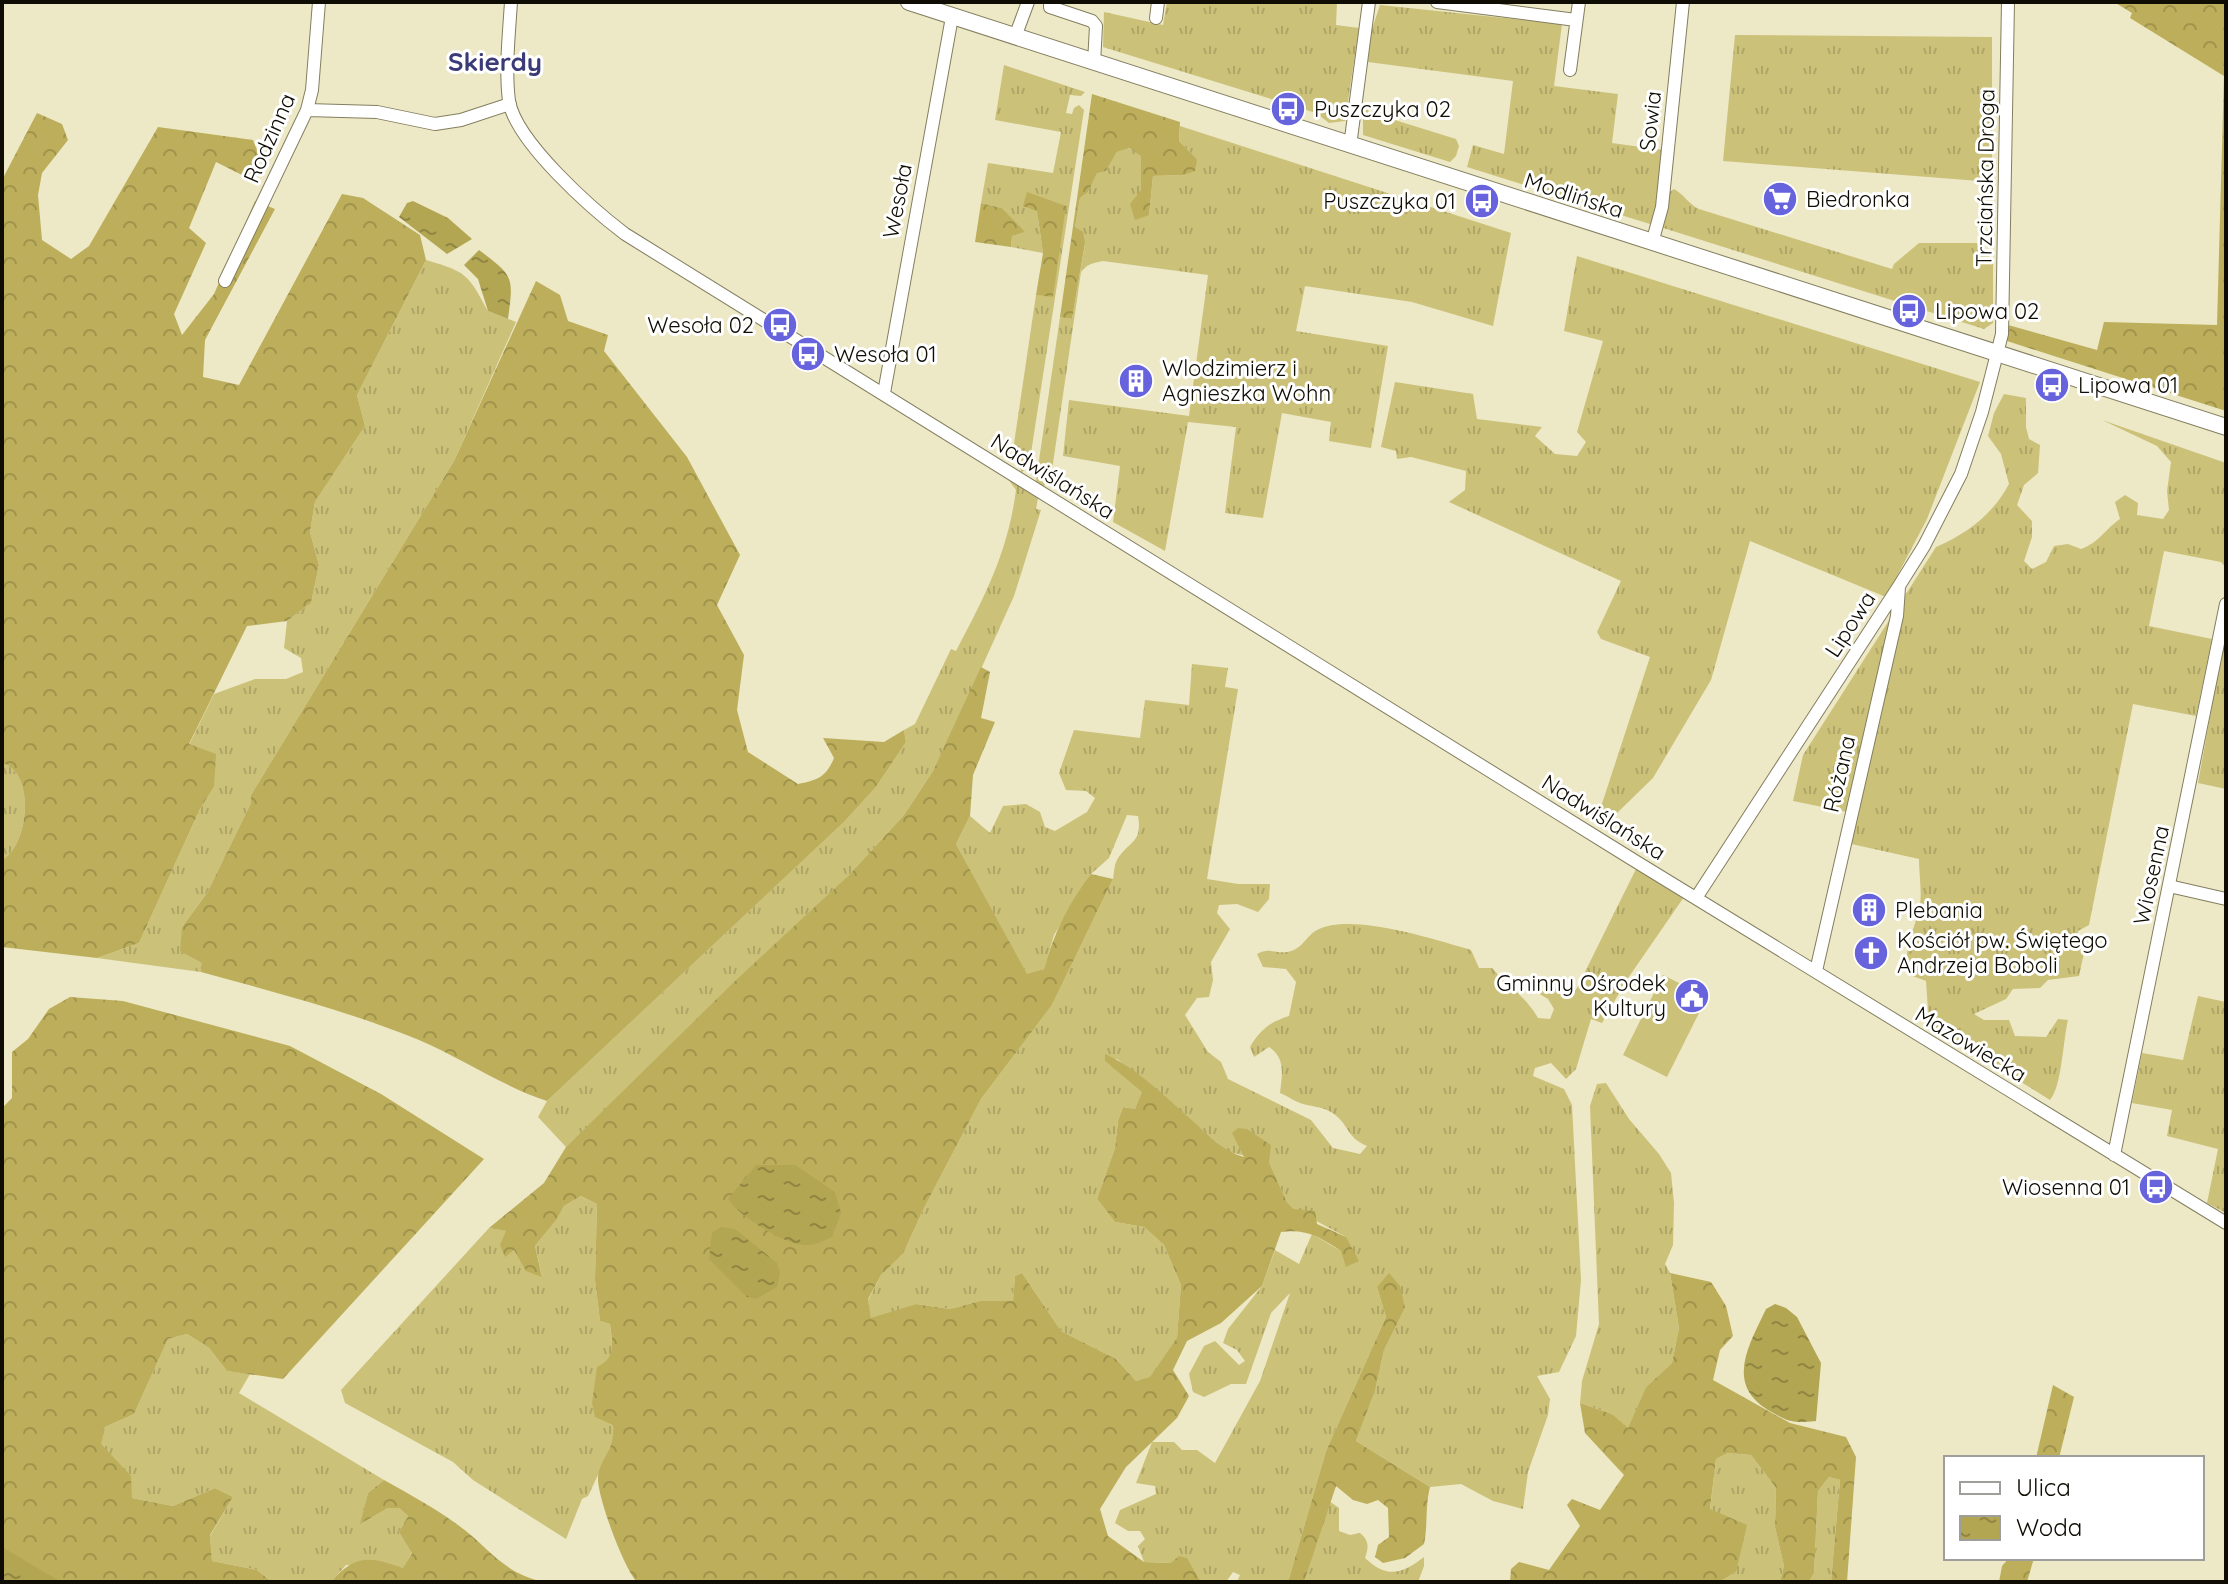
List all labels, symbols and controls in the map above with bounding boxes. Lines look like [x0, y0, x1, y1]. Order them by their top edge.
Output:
district label: Skierdy [448, 45, 542, 78]
street label: Rodzinna [237, 89, 301, 187]
street label: Trzciańska Droga [1969, 89, 2001, 267]
bus stop icon: Puszczyka 02 [1269, 90, 1307, 128]
street label: Sowia [1633, 90, 1667, 152]
place label: Puszczyka 02 [1314, 95, 1451, 123]
street label: Wesoła [876, 161, 918, 241]
street label: Modlińska [1521, 166, 1627, 224]
supermarket icon: Biedronka [1761, 180, 1799, 218]
bus stop icon: Puszczyka 01 [1463, 182, 1501, 220]
place label: Biedronka [1806, 185, 1910, 213]
place label: Puszczyka 01 [1323, 187, 1456, 215]
bus stop icon: Lipowa 02 [1890, 292, 1928, 330]
place label: Lipowa 02 [1935, 297, 2039, 325]
bus stop icon: Wesoła 02 [761, 306, 799, 344]
place label: Wesoła 02 [647, 311, 754, 339]
bus stop icon: Wesoła 01 [789, 335, 827, 373]
place label: Wesoła 01 [834, 340, 937, 368]
place label: Wlodzimierz i Agnieszka Wohn [1162, 354, 1331, 407]
building icon: Wlodzimierz i Agnieszka Wohn [1117, 362, 1155, 400]
bus stop icon: Lipowa 01 [2033, 366, 2071, 404]
place label: Lipowa 01 [2078, 371, 2178, 399]
street label: Nadwiślańska [986, 427, 1120, 525]
street label: Lipowa [1818, 586, 1882, 662]
street label: Różana [1817, 733, 1861, 815]
street label: Nadwiślańska [1537, 768, 1671, 866]
street label: Wiosenna [2127, 823, 2175, 927]
building icon: Plebania [1850, 891, 1888, 929]
place label: Plebania [1895, 896, 1983, 924]
place label: Kościół pw. Świętego Andrzeja Boboli [1897, 926, 2108, 979]
church icon: Kościół pw. Świętego Andrzeja Boboli [1852, 934, 1890, 972]
place label: Gminny Ośrodek Kultury [1496, 969, 1666, 1022]
public building icon: Gminny Ośrodek Kultury [1673, 977, 1711, 1015]
street label: Mazowiecka [1910, 1000, 2032, 1088]
bus stop icon: Wiosenna 01 [2137, 1168, 2175, 1206]
place label: Wiosenna 01 [2002, 1173, 2130, 1201]
legend [1944, 1456, 2204, 1560]
text: Ulica [2016, 1472, 2071, 1502]
text: Woda [2016, 1512, 2082, 1542]

